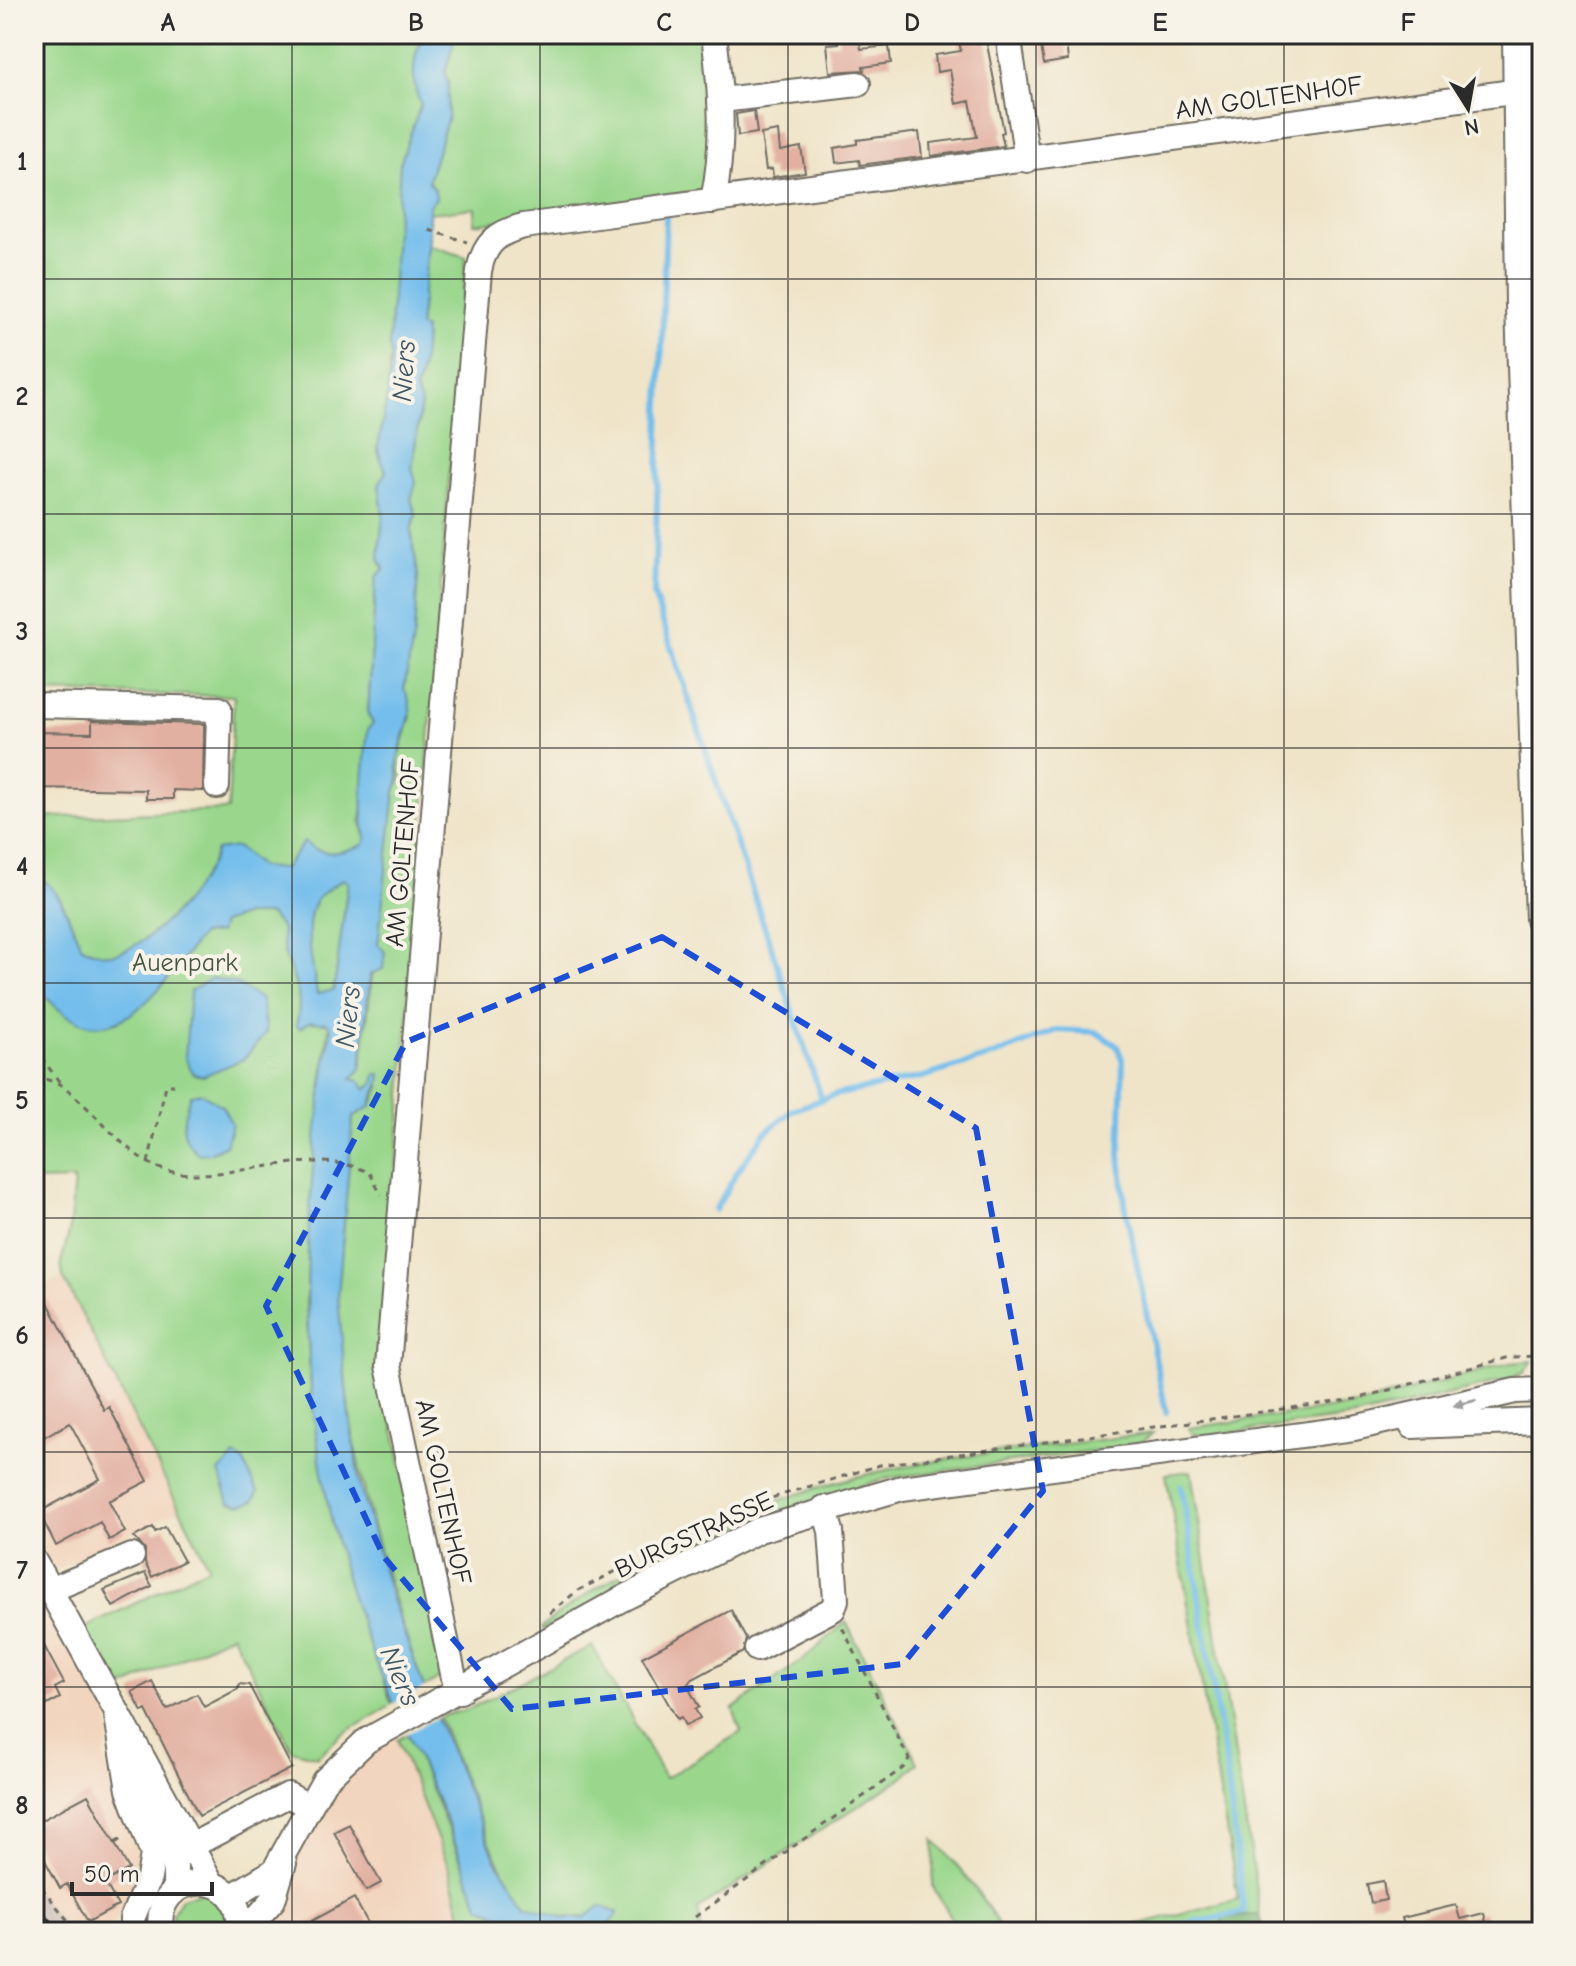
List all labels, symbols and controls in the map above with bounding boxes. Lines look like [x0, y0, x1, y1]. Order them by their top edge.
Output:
text: A [161, 8, 176, 38]
text: B [408, 8, 424, 38]
text: C [656, 8, 672, 38]
text: D [904, 8, 920, 38]
text: E [1152, 8, 1168, 38]
text: F [1400, 8, 1416, 38]
north arrow [1428, 68, 1508, 148]
street label: AM GOLTENHOF [1174, 70, 1364, 126]
text: N [1462, 113, 1481, 141]
text: 1 [17, 147, 27, 177]
water label: Niers [386, 339, 422, 403]
text: 2 [16, 382, 28, 412]
text: 3 [16, 617, 28, 647]
street label: AM GOLTENHOF [380, 758, 426, 948]
text: 4 [16, 852, 28, 882]
park label: Auenpark [132, 948, 238, 978]
water label: Niers [329, 984, 367, 1049]
text: 5 [15, 1086, 29, 1116]
text: 6 [15, 1321, 29, 1351]
street label: AM GOLTENHOF [409, 1397, 477, 1587]
one-way arrow [1453, 1397, 1478, 1410]
street label: BURGSTRASSE [610, 1485, 778, 1585]
text: 7 [16, 1556, 28, 1586]
water label: Niers [373, 1641, 427, 1711]
text: 8 [15, 1791, 29, 1821]
scale bar [72, 1846, 212, 1896]
text: 50 m [84, 1860, 140, 1888]

